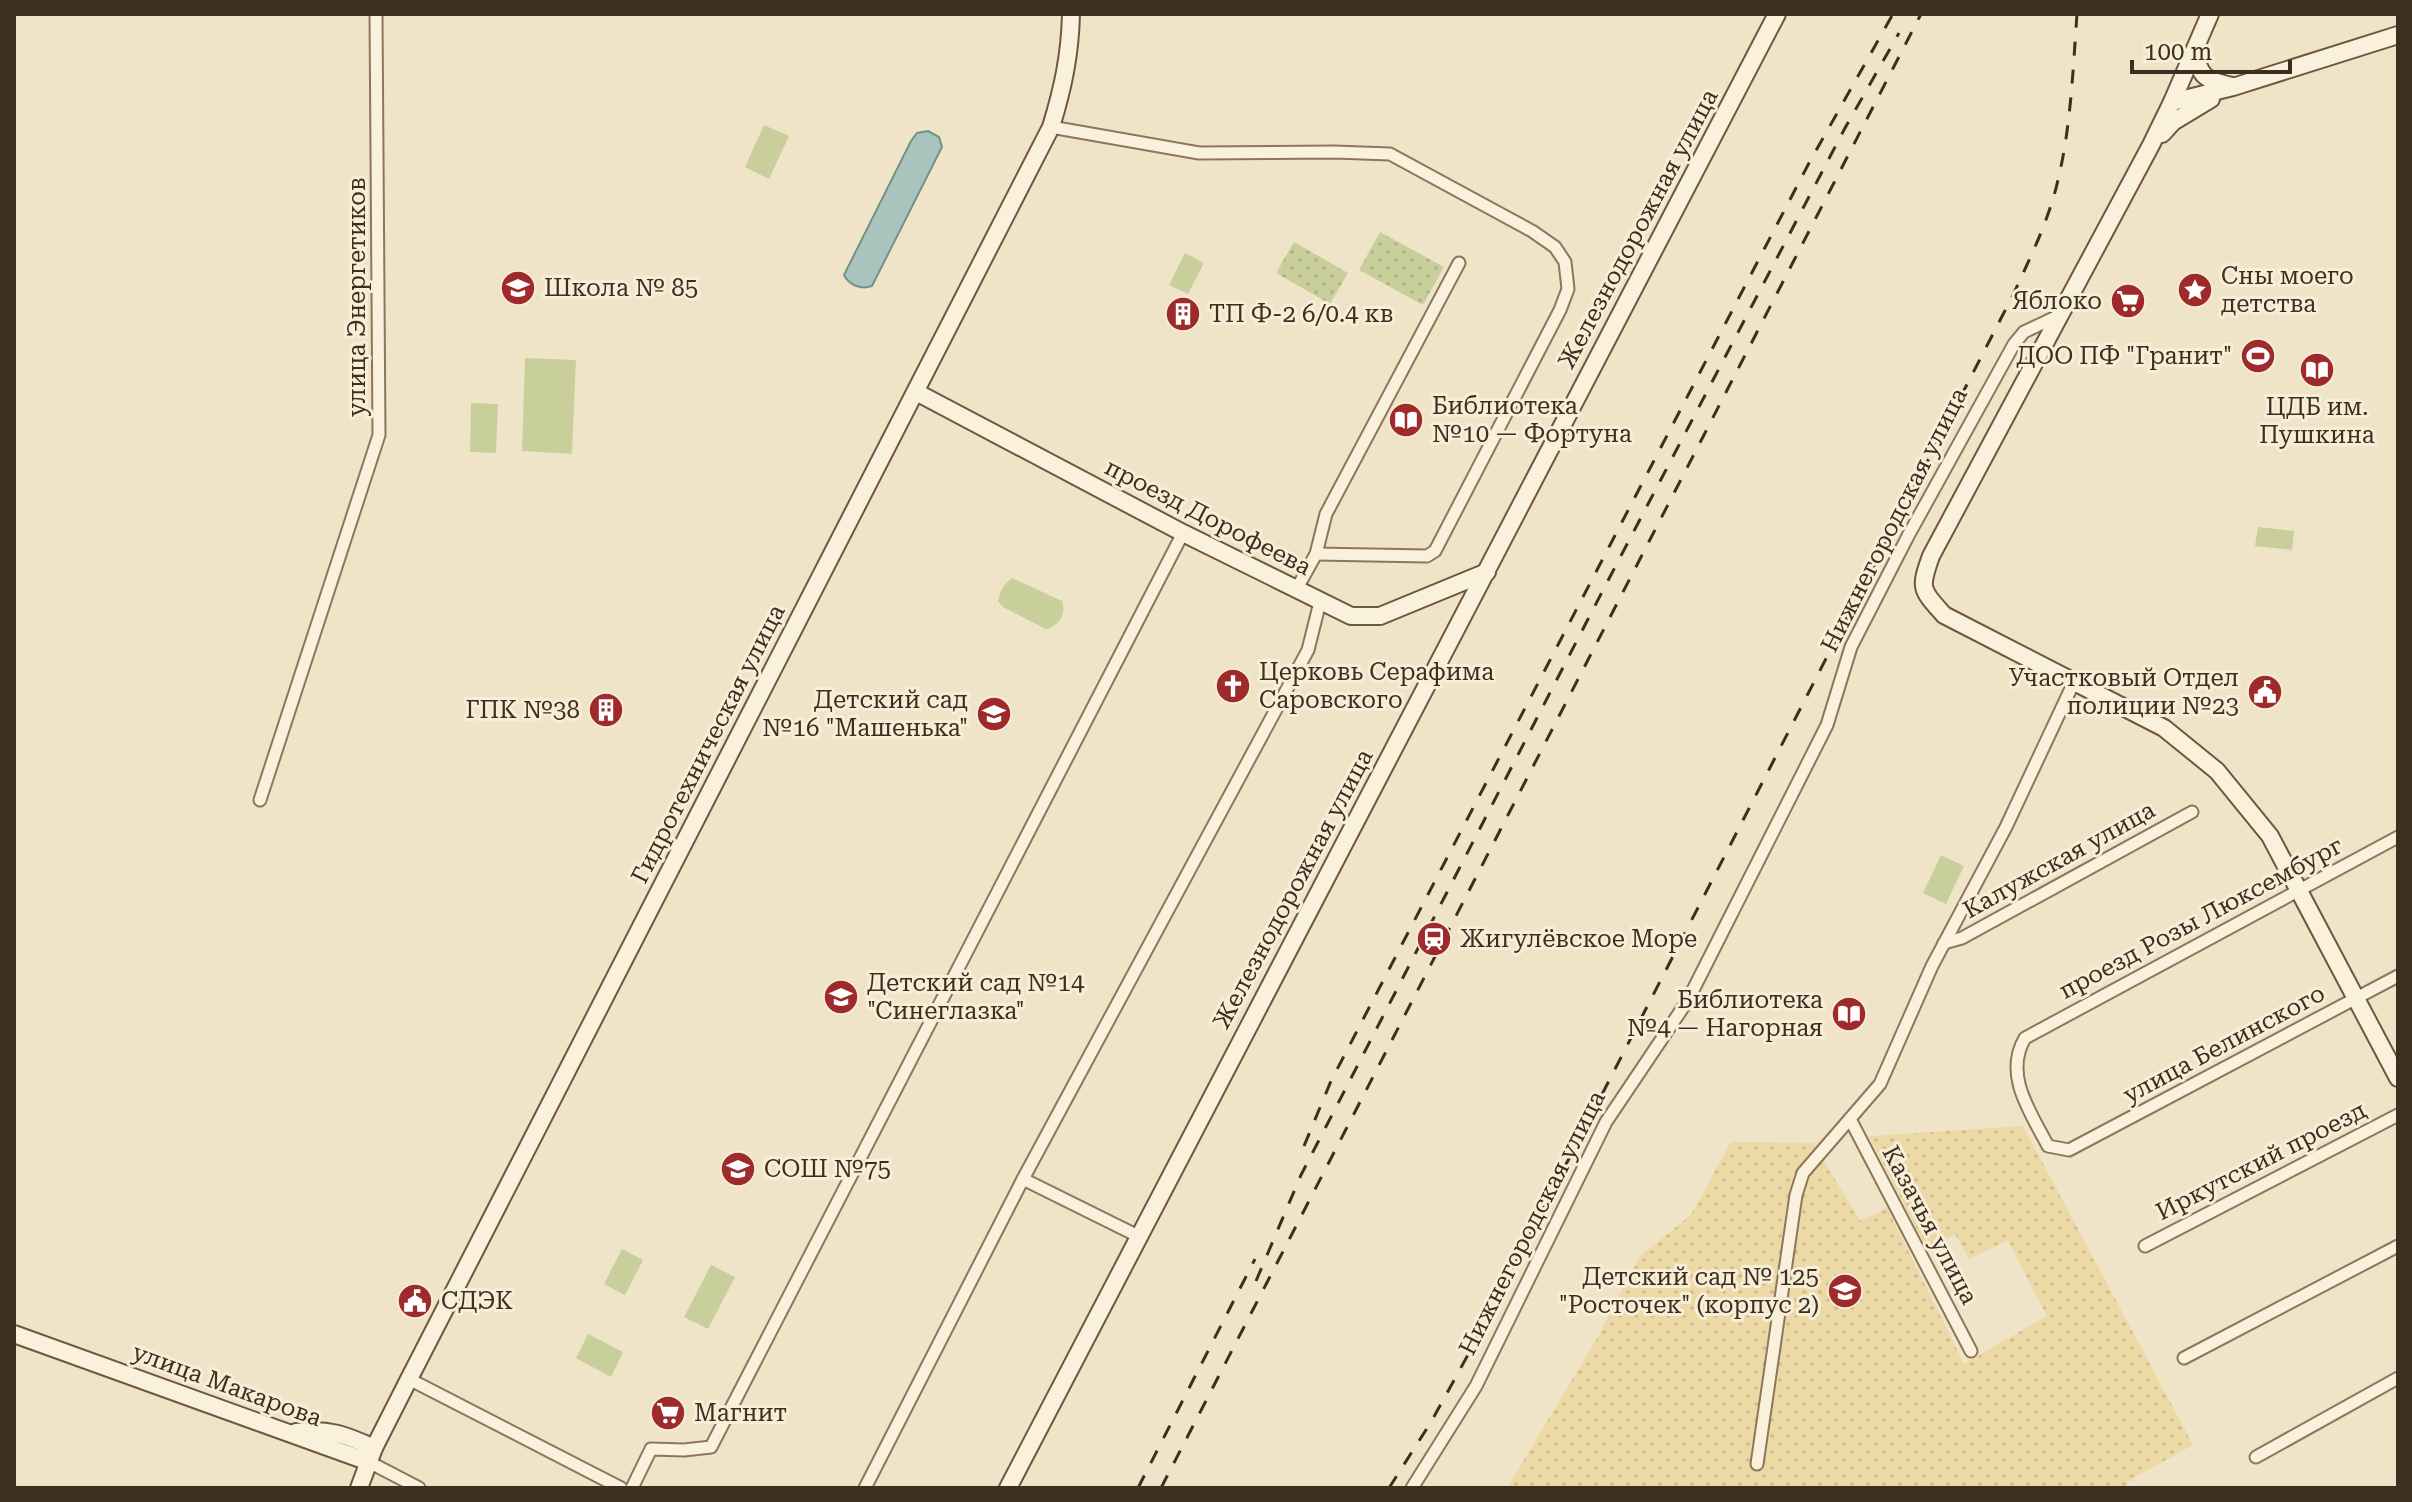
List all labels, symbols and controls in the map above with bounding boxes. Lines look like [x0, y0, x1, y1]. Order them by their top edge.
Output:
scale bar [2132, 24, 2290, 74]
text: 100 m [2144, 38, 2212, 66]
street label: Железнодорожная улица [1552, 85, 1724, 373]
street label: улица Энергетиков [343, 177, 371, 417]
place label: Сны моего детства [2221, 262, 2354, 318]
school or university icon: Школа № 85 [499, 269, 537, 307]
place icon: Сны моего детства [2176, 271, 2214, 309]
place label: Школа № 85 [544, 274, 698, 302]
supermarket icon: Яблоко [2109, 282, 2147, 320]
place label: Яблоко [2012, 287, 2102, 315]
building icon: ТП Ф-2 6/0.4 кв [1164, 295, 1202, 333]
place label: ТП Ф-2 6/0.4 кв [1209, 300, 1394, 328]
sports icon: ДОО ПФ "Гранит" [2239, 337, 2277, 375]
place label: ДОО ПФ "Гранит" [2016, 342, 2232, 370]
library icon: ЦДБ им. Пушкина [2298, 351, 2336, 389]
street label: Нижнегородская улица [1815, 383, 1973, 657]
place label: Библиотека №10 — Фортуна [1432, 392, 1632, 448]
place label: ЦДБ им. Пушкина [2259, 393, 2375, 449]
library icon: Библиотека №10 — Фортуна [1387, 401, 1425, 439]
street label: проезд Дорофеева [1100, 453, 1316, 581]
street label: Гидротехническая улица [625, 600, 791, 888]
place label: Церковь Серафима Саровского [1259, 658, 1494, 714]
place label: Участковый Отдел полиции №23 [2009, 664, 2239, 720]
church icon: Церковь Серафима Саровского [1214, 667, 1252, 705]
public building icon: Участковый Отдел полиции №23 [2246, 673, 2284, 711]
place label: Детский сад №16 "Машенька" [762, 686, 968, 742]
building icon: ГПК №38 [587, 691, 625, 729]
school or university icon: Детский сад №16 "Машенька" [975, 695, 1013, 733]
place label: ГПК №38 [465, 696, 580, 724]
street label: Железнодорожная улица [1207, 745, 1379, 1033]
street label: Калужская улица [1958, 796, 2160, 924]
street label: проезд Розы Люксембург [2054, 831, 2348, 1005]
station icon: Жигулёвское Море [1415, 920, 1453, 958]
place label: Жигулёвское Море [1460, 925, 1697, 953]
place label: Детский сад №14 "Синеглазка" [867, 969, 1085, 1025]
school or university icon: Детский сад №14 "Синеглазка" [822, 978, 860, 1016]
street label: улица Белинского [2118, 979, 2330, 1109]
place label: Библиотека №4 — Нагорная [1627, 986, 1823, 1042]
library icon: Библиотека №4 — Нагорная [1830, 995, 1868, 1033]
street label: Нижнегородская улица [1453, 1086, 1611, 1360]
street label: Иркутский проезд [2151, 1096, 2371, 1226]
street label: Казачья улица [1876, 1141, 1984, 1309]
school or university icon: СОШ №75 [719, 1150, 757, 1188]
place label: СОШ №75 [764, 1155, 891, 1183]
place label: Детский сад № 125 "Росточек" (корпус 2) [1559, 1263, 1819, 1319]
school or university icon: Детский сад № 125 "Росточек" (корпус 2) [1826, 1272, 1864, 1310]
public building icon: СДЭК [396, 1282, 434, 1320]
place label: СДЭК [441, 1287, 513, 1315]
street label: улица Макарова [129, 1338, 325, 1432]
supermarket icon: Магнит [649, 1394, 687, 1432]
place label: Магнит [694, 1399, 787, 1427]

